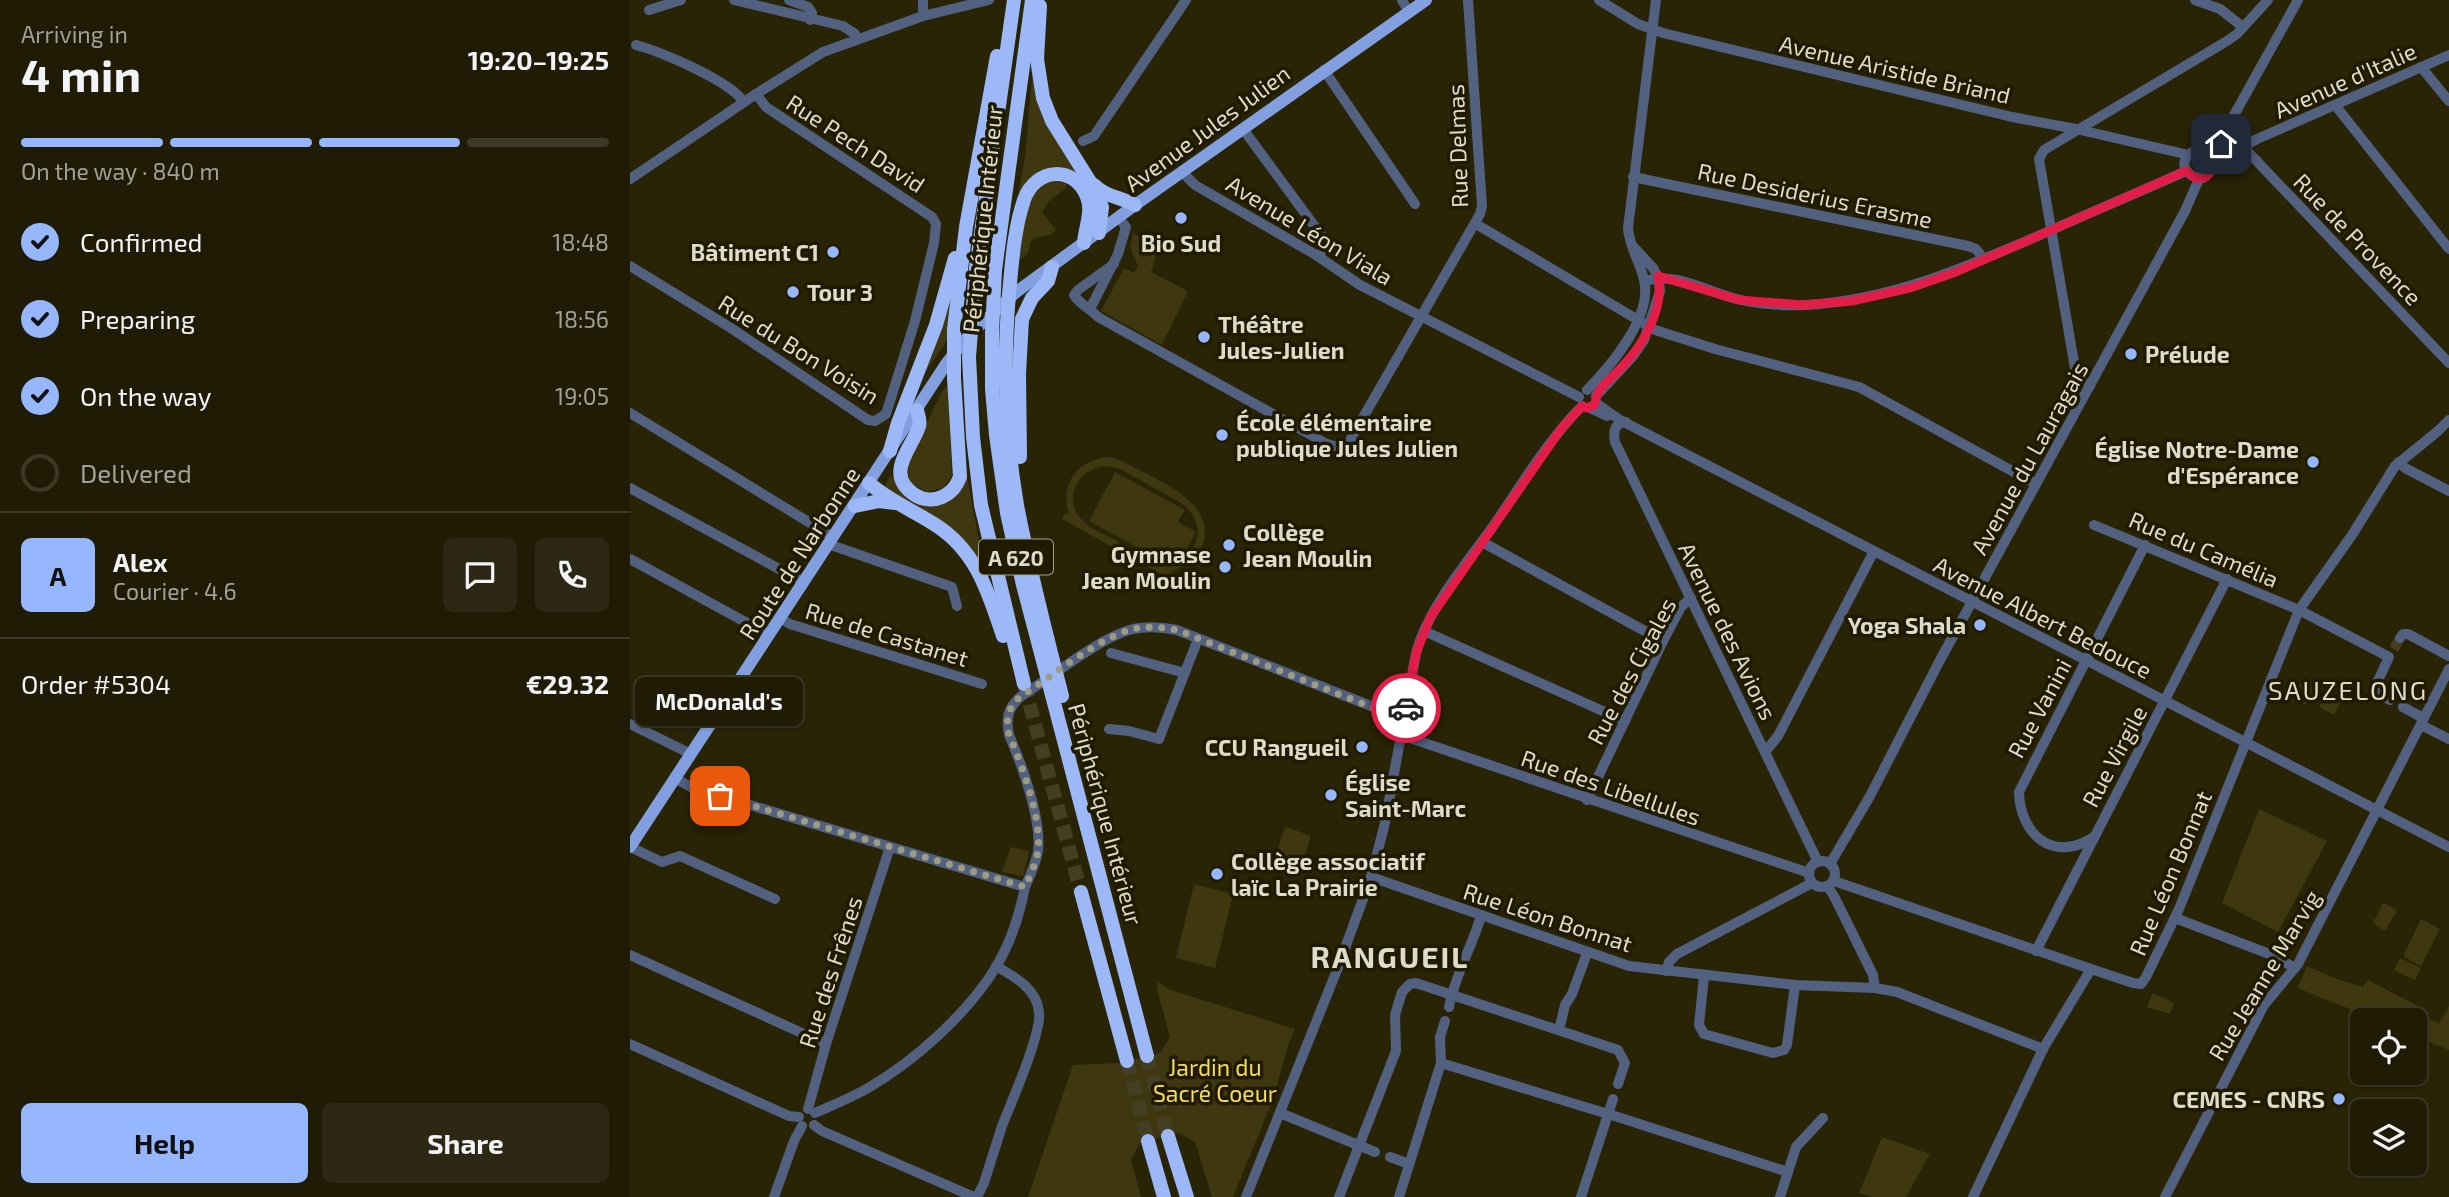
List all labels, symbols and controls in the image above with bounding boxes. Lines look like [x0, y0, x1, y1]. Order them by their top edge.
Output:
text: Arriving in [21, 20, 128, 48]
street label: Avenue Aristide Briand [1777, 29, 2013, 109]
street label: Avenue d'Italie [2270, 36, 2420, 124]
text: 19:20–19:25 [468, 44, 609, 75]
text: 4 min [21, 46, 141, 101]
street label: Avenue Jules Julien [1119, 59, 1295, 197]
street label: Rue Delmas [1441, 84, 1473, 208]
street label: Rue Pech David [782, 88, 930, 198]
street label: Périphérique Intérieur [956, 104, 1008, 334]
pin [2191, 114, 2251, 174]
icon: home [2202, 125, 2240, 163]
street label: Rue Desiderius Erasme [1695, 156, 1935, 234]
text: On the way · 840 m [21, 157, 220, 185]
street label: Rue de Provence [2288, 167, 2428, 311]
street label: Avenue Léon Viala [1222, 169, 1398, 291]
marker: Bio Sud [1173, 210, 1189, 226]
icon: check [21, 223, 59, 261]
text: Confirmed [80, 226, 203, 257]
text: 18:48 [552, 228, 609, 256]
place label: Bio Sud [1141, 229, 1221, 257]
place label: Bâtiment C1 [690, 238, 819, 266]
marker: Bâtiment C1 [825, 244, 841, 260]
place label: Tour 3 [807, 278, 873, 306]
marker: Tour 3 [785, 284, 801, 300]
street label: Rue du Bon Voisin [714, 288, 884, 410]
icon: check [21, 300, 59, 338]
text: Preparing [80, 303, 195, 334]
text: 18:56 [555, 305, 609, 333]
place label: Théâtre Jules-Julien [1218, 310, 1345, 364]
marker: Théâtre Jules-Julien [1196, 329, 1212, 345]
place label: Prélude [2145, 340, 2230, 368]
marker: Prélude [2123, 346, 2139, 362]
street label: Avenue du Lauragais [1964, 357, 2094, 559]
icon: check [21, 377, 59, 415]
text: On the way [80, 380, 211, 411]
text: 19:05 [555, 382, 609, 410]
place label: École élémentaire publique Jules Julien [1236, 408, 1458, 462]
marker: École élémentaire publique Jules Julien [1214, 427, 1230, 443]
place label: Église Notre-Dame d'Espérance [2095, 435, 2299, 489]
marker: Église Notre-Dame d'Espérance [2305, 454, 2321, 470]
text: Delivered [80, 457, 192, 488]
street label: Route de Narbonne [733, 461, 865, 645]
street label: Rue du Camélia [2125, 505, 2283, 593]
place label: Collège Jean Moulin [1243, 518, 1372, 572]
marker: Collège Jean Moulin [1221, 537, 1237, 553]
button: chat [443, 538, 517, 612]
button: phone [535, 538, 609, 612]
street label: Avenue des Avions [1673, 538, 1783, 724]
road number: A 620 [979, 540, 1053, 574]
place label: Gymnase Jean Moulin [1082, 540, 1211, 594]
text: Alex [113, 546, 168, 577]
street label: Avenue Albert Bedouce [1929, 550, 2157, 684]
marker: Gymnase Jean Moulin [1217, 559, 1233, 575]
text: A [50, 560, 66, 591]
text: Courier · 4.6 [113, 577, 237, 605]
street label: Rue des Cigales [1581, 593, 1681, 749]
street label: Rue de Castanet [802, 596, 972, 672]
place label: Yoga Shala [1848, 611, 1966, 639]
marker: Yoga Shala [1972, 617, 1988, 633]
street label: Rue Vanini [2001, 654, 2077, 762]
text: Order #5304 [21, 668, 171, 699]
text: €29.32 [526, 668, 609, 699]
courier [1371, 673, 1441, 743]
district label: SAUZELONG [2268, 674, 2428, 705]
callout: McDonald's [636, 677, 804, 726]
text: McDonald's [655, 687, 783, 715]
icon: car [1387, 689, 1425, 727]
street label: Périphérique Intérieur [1063, 700, 1149, 928]
street label: Rue Virgile [2076, 700, 2152, 812]
place label: CCU Rangueil [1205, 733, 1348, 761]
marker: CCU Rangueil [1354, 739, 1370, 755]
street label: Rue des Libellules [1518, 743, 1704, 831]
pin [690, 766, 750, 826]
place label: Église Saint-Marc [1345, 768, 1466, 822]
icon: bag [701, 777, 739, 815]
street label: Rue Léon Bonnat [2123, 786, 2217, 959]
marker: Église Saint-Marc [1323, 787, 1339, 803]
place label: Collège associatif laïc La Prairie [1231, 847, 1425, 901]
marker: Collège associatif laïc La Prairie [1209, 866, 1225, 882]
street label: Rue Léon Bonnat [1460, 877, 1636, 958]
street label: Rue Jeanne Marvig [2202, 884, 2326, 1065]
street label: Rue des Frênes [792, 893, 868, 1051]
district label: RANGUEIL [1311, 938, 1469, 974]
map controls [2350, 1008, 2427, 1176]
button: locate [2350, 1008, 2427, 1085]
park label: Jardin du Sacré Coeur [1153, 1053, 1277, 1107]
place label: CEMES - CNRS [2172, 1085, 2325, 1113]
marker: CEMES - CNRS [2331, 1091, 2347, 1107]
button: layers [2350, 1099, 2427, 1176]
button: Help [21, 1103, 308, 1183]
button: Share [322, 1103, 609, 1183]

